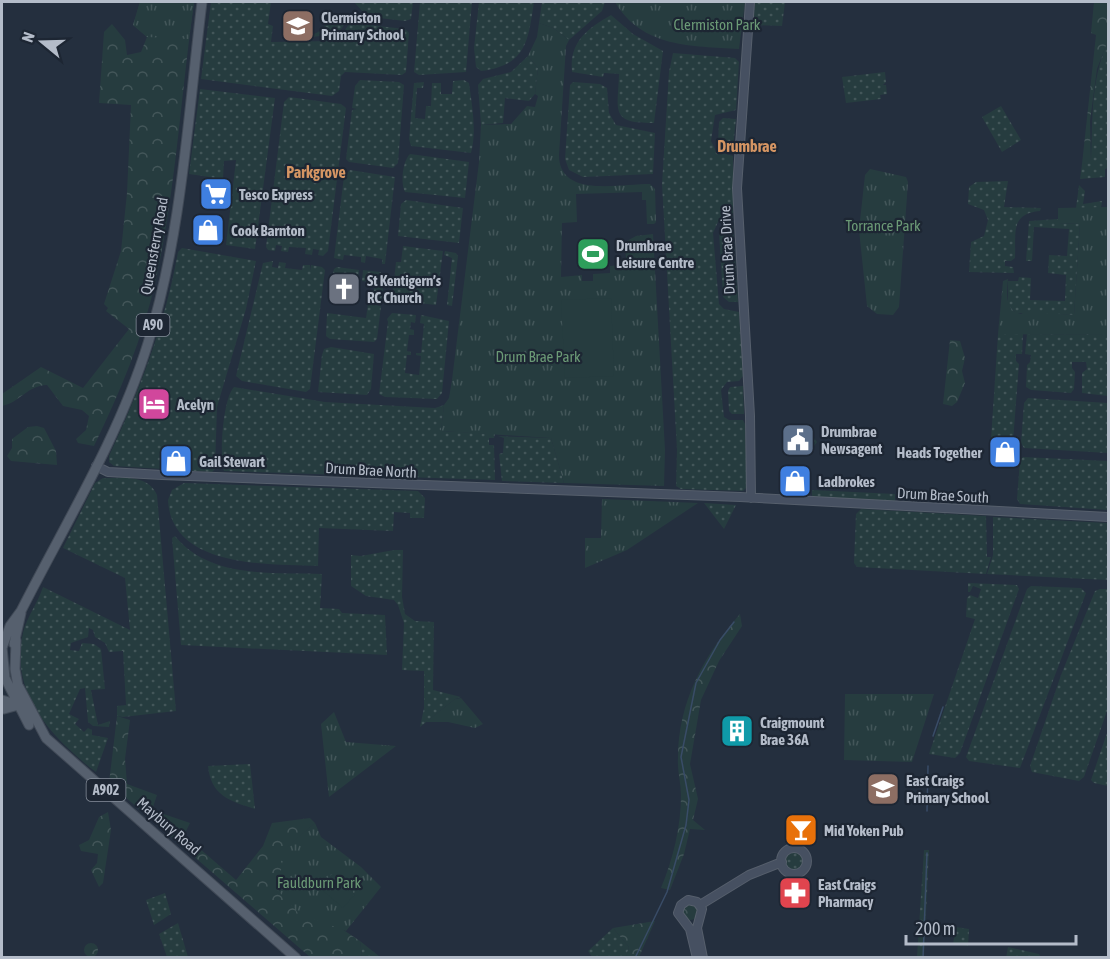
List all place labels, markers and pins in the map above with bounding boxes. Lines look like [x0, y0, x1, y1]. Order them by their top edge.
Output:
school or university icon: Clermiston Primary School [280, 8, 316, 44]
place label: Clermiston Primary School [321, 9, 405, 43]
supermarket icon: Tesco Express [198, 176, 234, 212]
place label: Tesco Express [239, 186, 314, 203]
shop icon: Cook Barnton [190, 212, 226, 248]
place label: Cook Barnton [231, 222, 305, 239]
sports icon: Drumbrae Leisure Centre [575, 236, 611, 272]
place label: Drumbrae Leisure Centre [616, 237, 694, 271]
church icon: St Kentigern’s RC Church [326, 271, 362, 307]
place label: St Kentigern’s RC Church [367, 272, 442, 306]
hotel icon: Acelyn [136, 386, 172, 422]
place label: Acelyn [176, 396, 214, 413]
public building icon: Drumbrae Newsagent [780, 422, 816, 458]
place label: Drumbrae Newsagent [821, 423, 883, 457]
shop icon: Heads Together [987, 434, 1023, 470]
shop icon: Gail Stewart [158, 443, 194, 479]
place label: Heads Together [897, 444, 983, 461]
place label: Gail Stewart [199, 453, 266, 470]
shop icon: Ladbrokes [777, 463, 813, 499]
place label: Ladbrokes [818, 473, 876, 490]
building icon: Craigmount Brae 36A [719, 713, 755, 749]
place label: Craigmount Brae 36A [760, 714, 825, 748]
school or university icon: East Craigs Primary School [865, 771, 901, 807]
place label: East Craigs Primary School [906, 772, 990, 806]
bar icon: Mid Yoken Pub [783, 812, 819, 848]
place label: Mid Yoken Pub [824, 822, 904, 839]
pharmacy icon: East Craigs Pharmacy [777, 875, 813, 911]
place label: East Craigs Pharmacy [818, 876, 877, 910]

